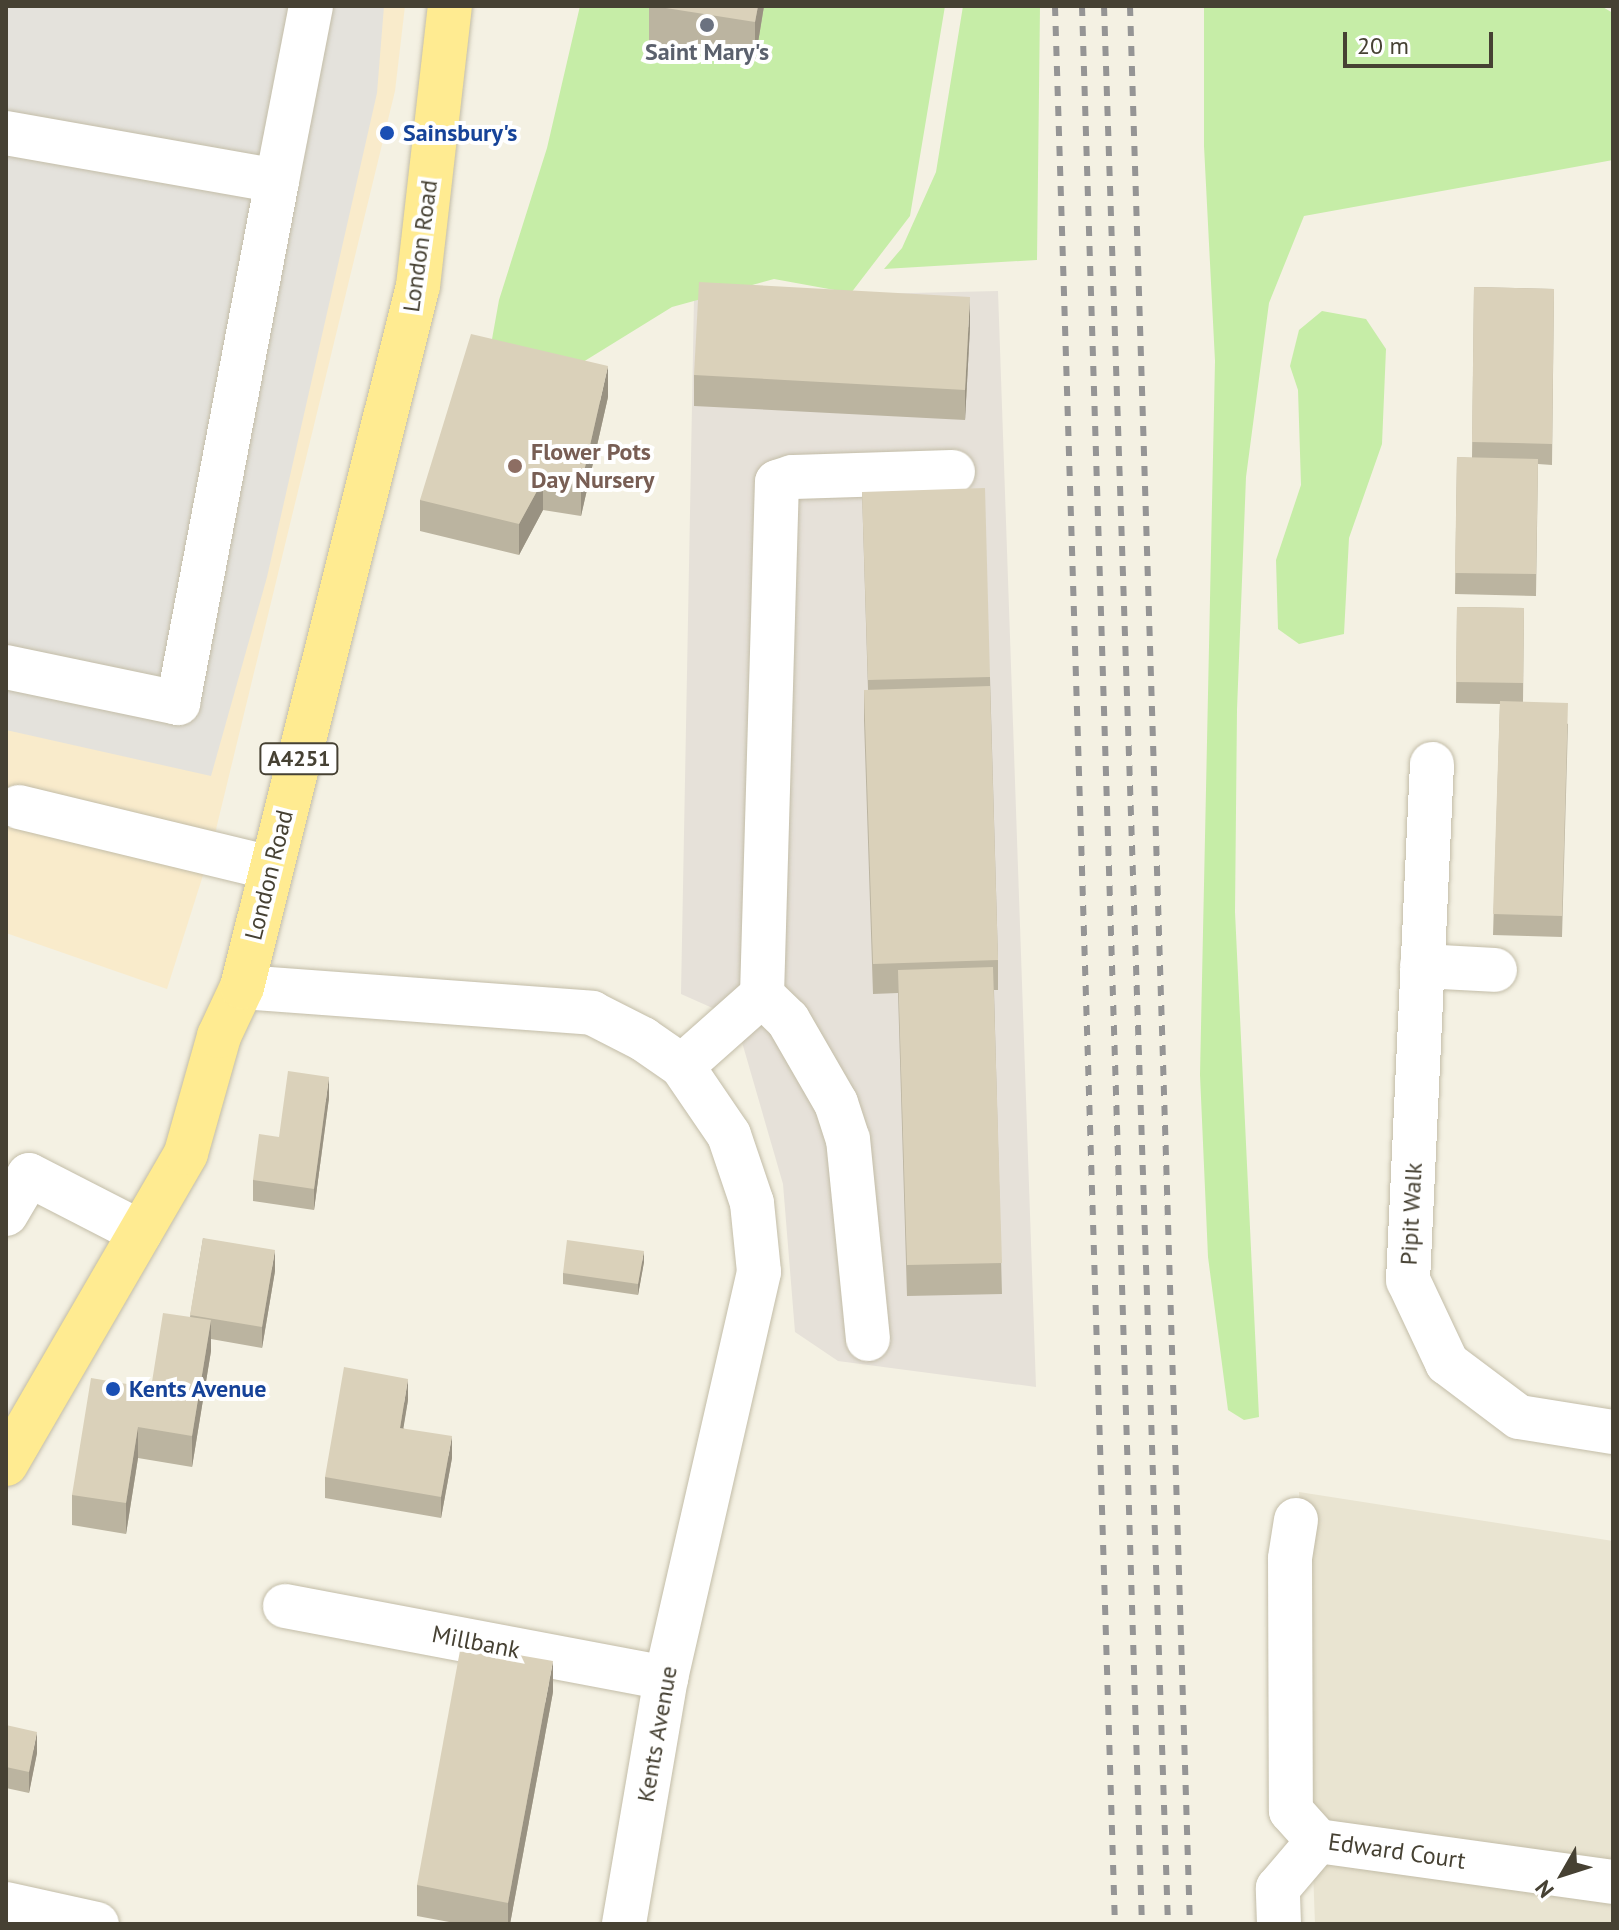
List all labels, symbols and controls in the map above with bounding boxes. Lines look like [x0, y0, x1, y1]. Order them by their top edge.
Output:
marker: Saint Mary's [698, 16, 716, 34]
scale bar [1347, 16, 1497, 66]
text: 20 m [1357, 30, 1409, 61]
place label: Saint Mary's [645, 38, 769, 66]
place label: Sainsbury's [403, 119, 517, 147]
marker: Sainsbury's [378, 124, 396, 142]
street label: London Road [396, 178, 444, 314]
place label: Flower Pots Day Nursery [531, 438, 655, 494]
marker: Flower Pots Day Nursery [506, 457, 524, 475]
road number: A4251 [259, 741, 339, 777]
street label: London Road [239, 807, 299, 943]
street label: Pipit Walk [1394, 1162, 1428, 1266]
place label: Kents Avenue [129, 1375, 267, 1403]
marker: Kents Avenue [104, 1380, 122, 1398]
street label: Millbank [430, 1619, 522, 1665]
street label: Kents Avenue [631, 1663, 683, 1805]
street label: Edward Court [1326, 1827, 1468, 1875]
north arrow [1523, 1834, 1603, 1914]
text: N [1529, 1875, 1560, 1904]

